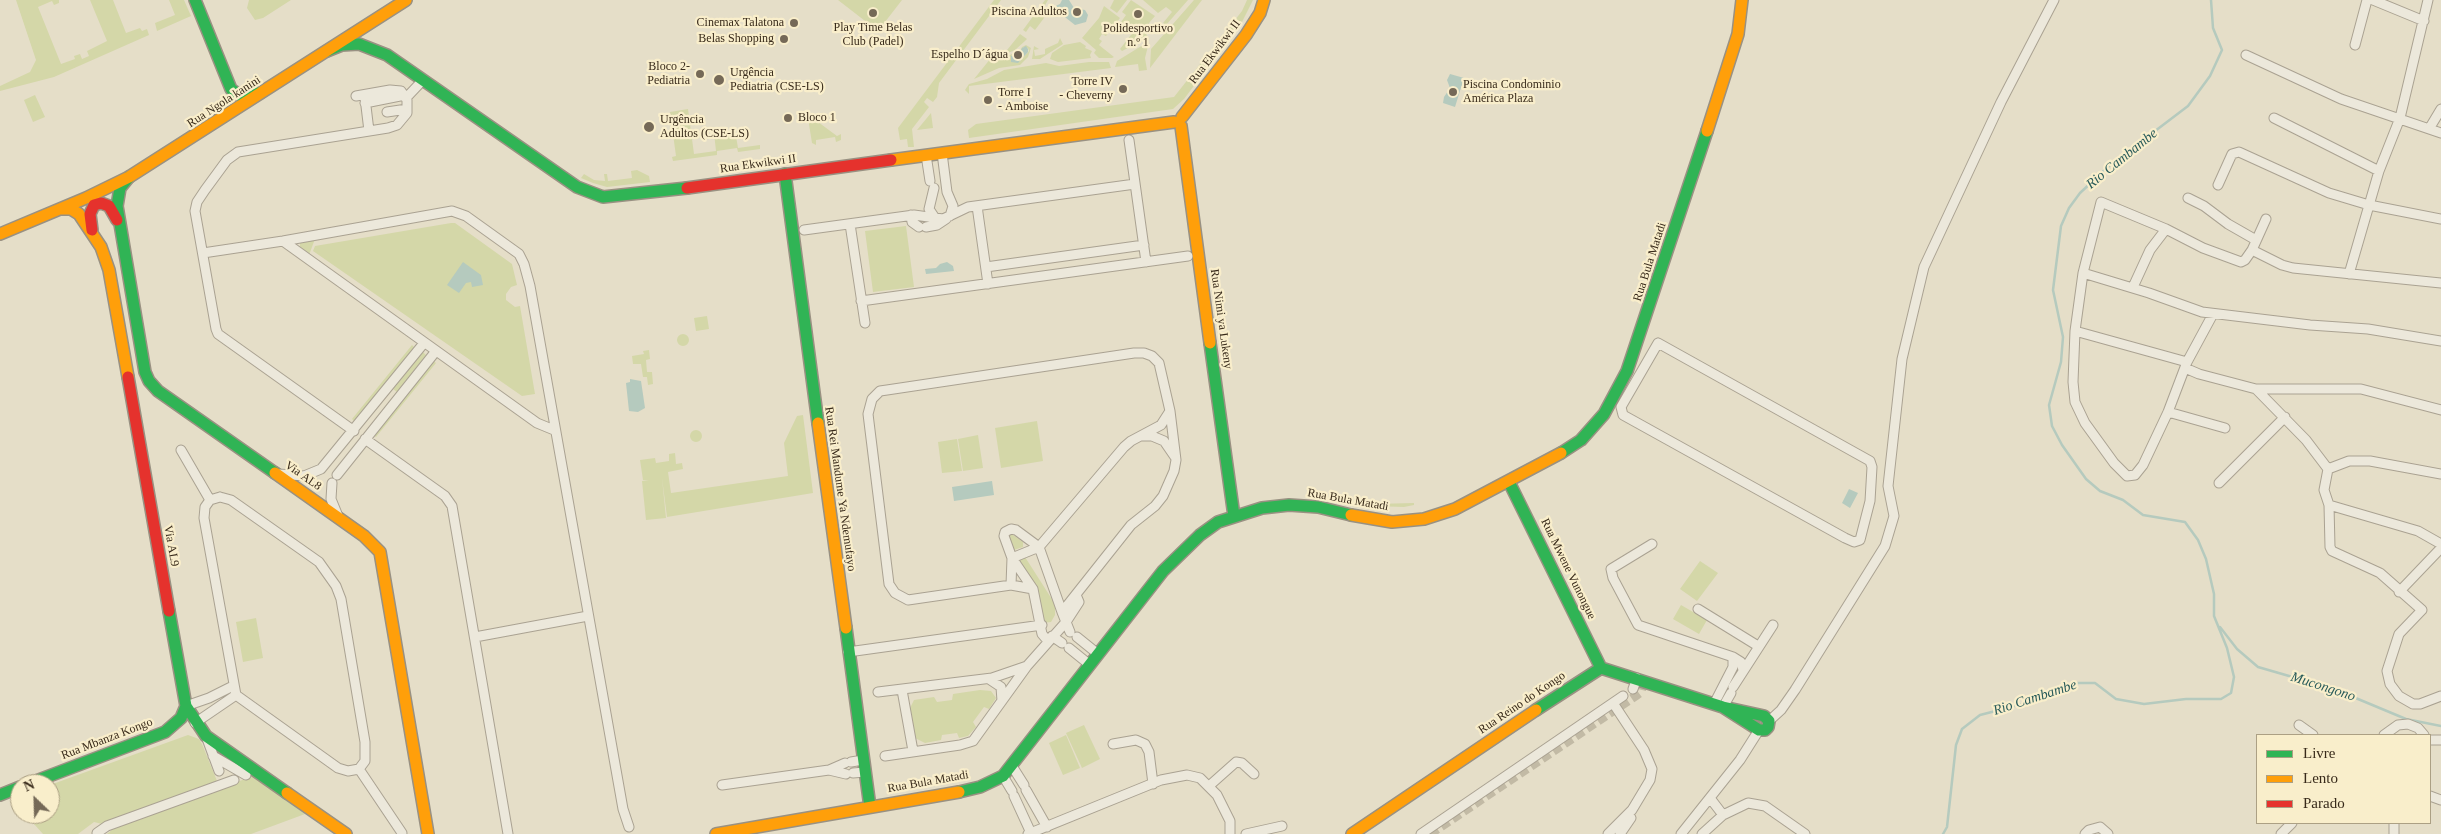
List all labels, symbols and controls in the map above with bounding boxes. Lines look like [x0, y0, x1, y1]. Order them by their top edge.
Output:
place label: Piscina Adultos [991, 5, 1067, 19]
marker: Piscina Adultos [1071, 6, 1083, 18]
marker: Play Time Belas Club (Padel) [867, 7, 879, 19]
marker: Polidesportivo n.º 1 [1132, 8, 1144, 20]
place label: Cinemax Talatona [697, 16, 784, 30]
marker: Cinemax Talatona [788, 17, 800, 29]
street label: Rua Ekwikwi II [1186, 17, 1244, 87]
place label: Play Time Belas Club (Padel) [834, 21, 912, 49]
place label: Polidesportivo n.º 1 [1103, 22, 1173, 50]
place label: Belas Shopping [698, 32, 774, 46]
marker: Belas Shopping [778, 33, 790, 45]
place label: Espelho D´água [931, 48, 1008, 62]
marker: Espelho D´água [1012, 49, 1024, 61]
place label: Bloco 2- Pediatria [647, 60, 690, 88]
place label: Urgência Pediatria (CSE-LS) [730, 66, 824, 94]
marker: Bloco 2- Pediatria [694, 68, 706, 80]
street label: Rua Ngola kanini [185, 73, 263, 131]
marker: Urgência Pediatria (CSE-LS) [712, 73, 726, 87]
place label: Torre IV - Cheverny [1059, 75, 1113, 103]
place label: Piscina Condominio América Plaza [1463, 78, 1561, 106]
marker: Torre IV - Cheverny [1117, 83, 1129, 95]
place label: Torre I - Amboise [998, 86, 1048, 114]
marker: Piscina Condominio América Plaza [1447, 86, 1459, 98]
marker: Torre I - Amboise [982, 94, 994, 106]
place label: Bloco 1 [798, 111, 836, 125]
marker: Bloco 1 [782, 112, 794, 124]
place label: Urgência Adultos (CSE-LS) [660, 113, 749, 141]
marker: Urgência Adultos (CSE-LS) [642, 120, 656, 134]
water label: Rio Cambambe [2083, 125, 2161, 193]
street label: Rua Ekwikwi II [719, 152, 797, 176]
street label: Rua Bula Matadi [1630, 221, 1670, 303]
street label: Rua Nimi ya Lukeny [1207, 268, 1235, 370]
street label: Rua Rei Mandume Ya Ndemufayo [821, 406, 859, 572]
street label: Via AL8 [282, 458, 324, 494]
street label: Rua Bula Matadi [1306, 486, 1390, 514]
street label: Rua Mwene Vunongue [1537, 516, 1599, 622]
street label: Via AL9 [160, 524, 182, 568]
street label: Rua Reino do Kongo [1476, 669, 1568, 737]
water label: Mucongono [2289, 669, 2357, 705]
water label: Rio Cambambe [1991, 677, 2079, 719]
street label: Rua Mbanza Kongo [59, 715, 155, 763]
legend [2256, 734, 2431, 824]
text: Livre [2303, 745, 2335, 761]
street label: Rua Bula Matadi [886, 768, 970, 796]
text: Lento [2303, 770, 2338, 786]
north arrow [10, 774, 60, 824]
text: N [21, 777, 37, 795]
text: Parado [2303, 795, 2345, 811]

